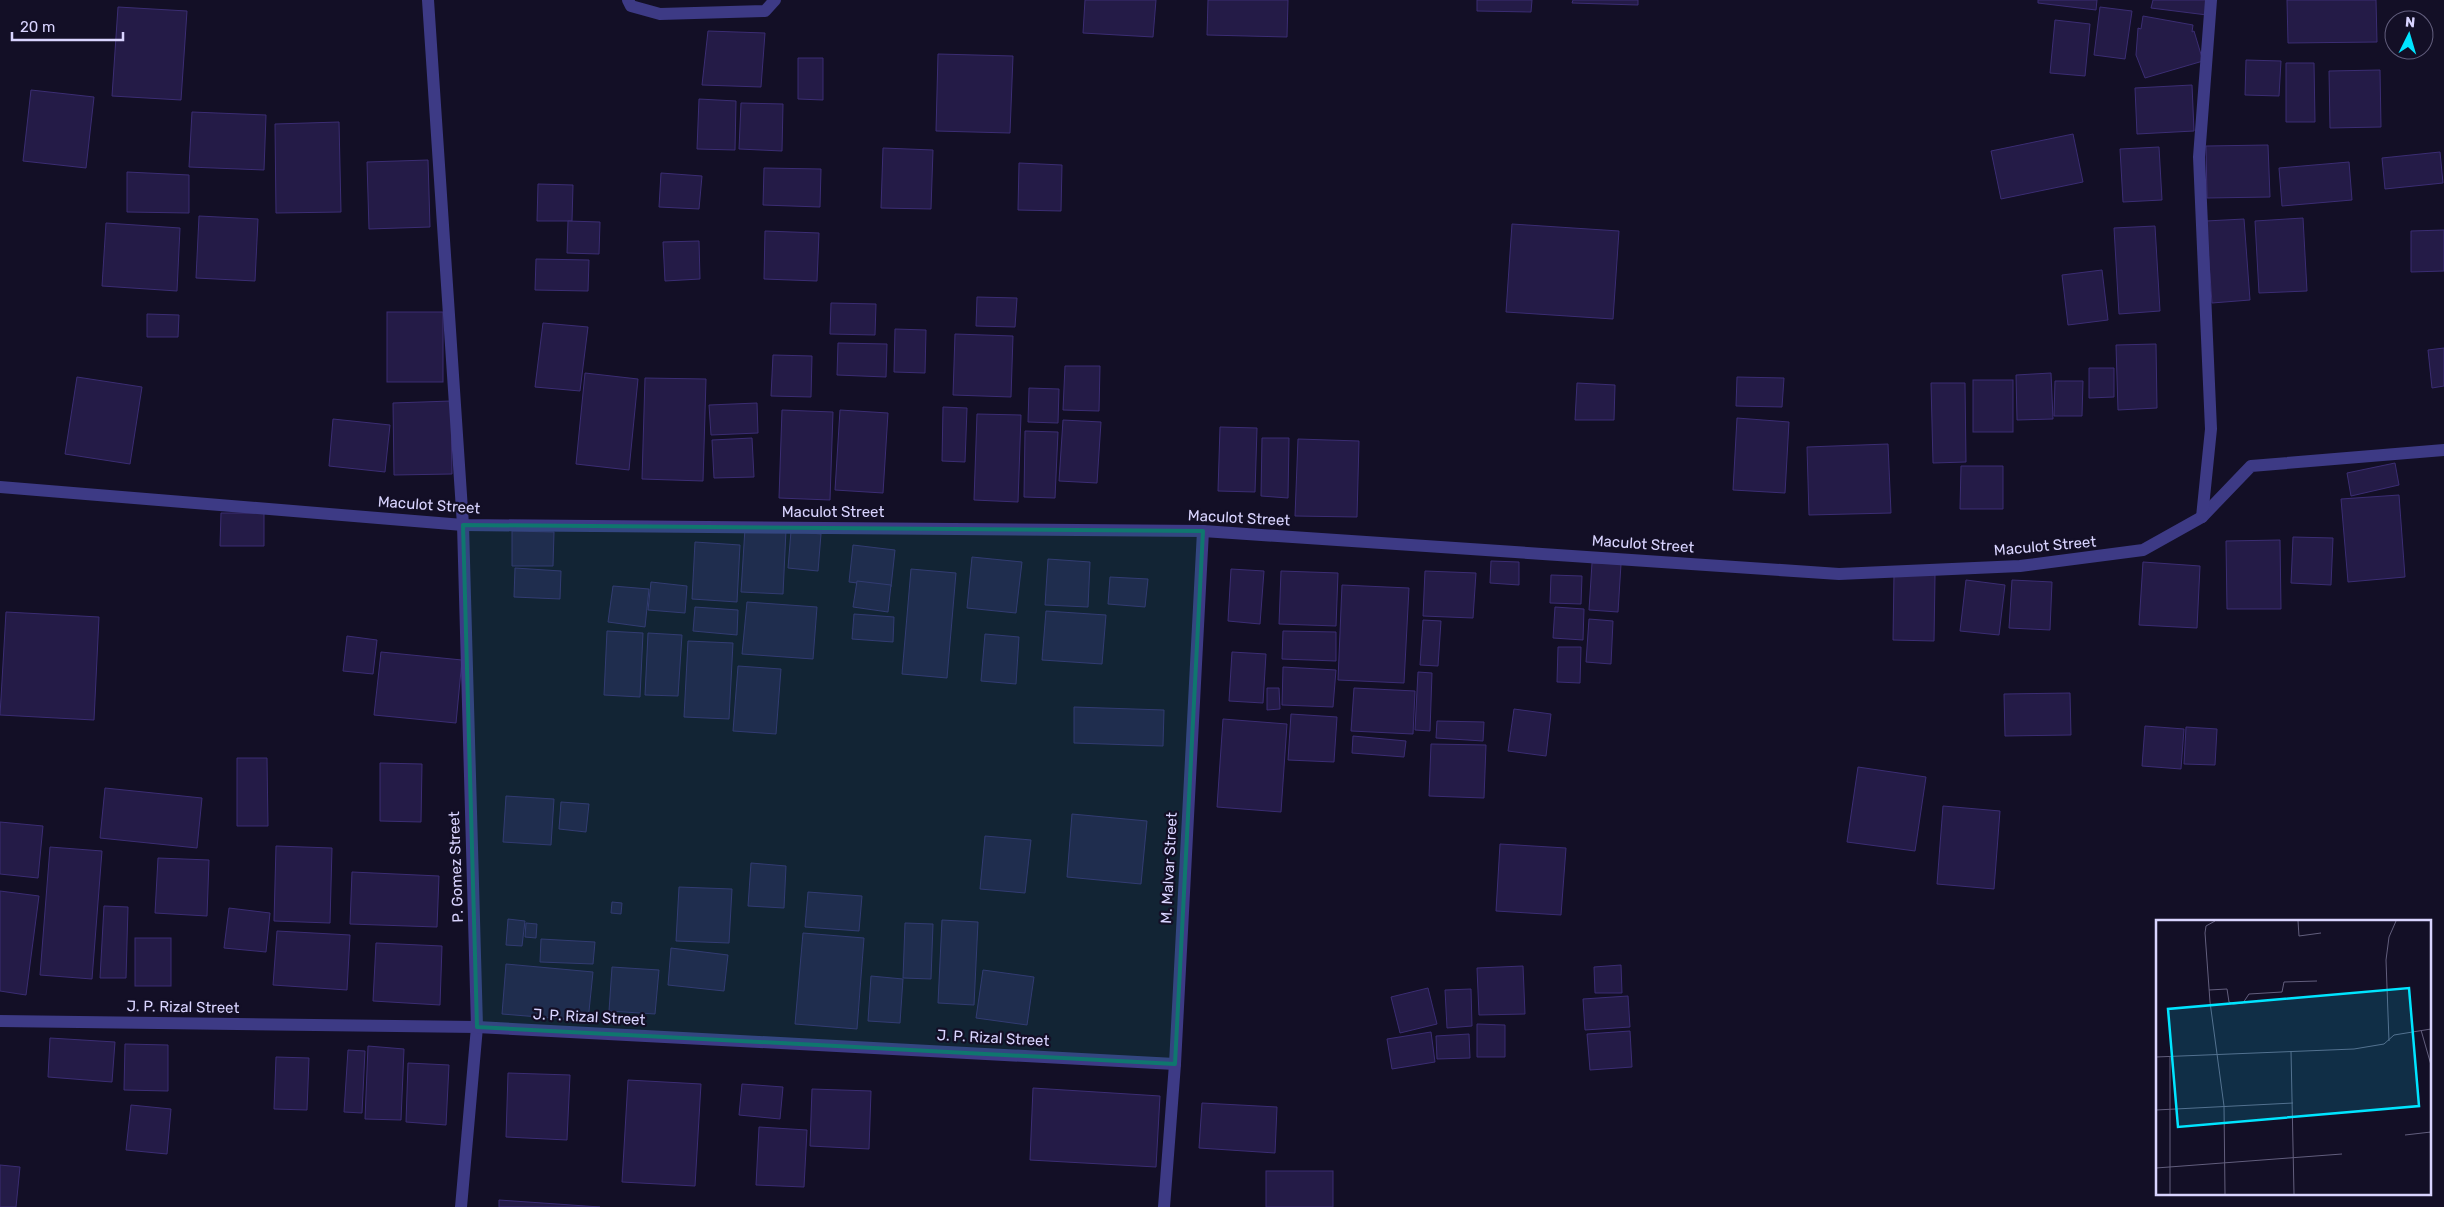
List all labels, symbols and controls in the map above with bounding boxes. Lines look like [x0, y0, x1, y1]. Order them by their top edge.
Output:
scale bar [12, 10, 124, 42]
north arrow [2384, 10, 2434, 60]
text: N [2404, 14, 2416, 31]
text: 20 m [20, 18, 55, 36]
street label: Maculot Street [377, 492, 481, 518]
street label: Maculot Street [782, 503, 884, 521]
street label: Maculot Street [1187, 506, 1291, 530]
street label: Maculot Street [1591, 531, 1695, 557]
street label: Maculot Street [1993, 533, 2097, 559]
street label: P. Gomez Street [445, 811, 467, 923]
street label: M. Malvar Street [1157, 812, 1181, 924]
inset map [2156, 920, 2432, 1194]
street label: J. P. Rizal Street [126, 997, 240, 1017]
street label: J. P. Rizal Street [532, 1005, 646, 1029]
street label: J. P. Rizal Street [936, 1026, 1050, 1050]

